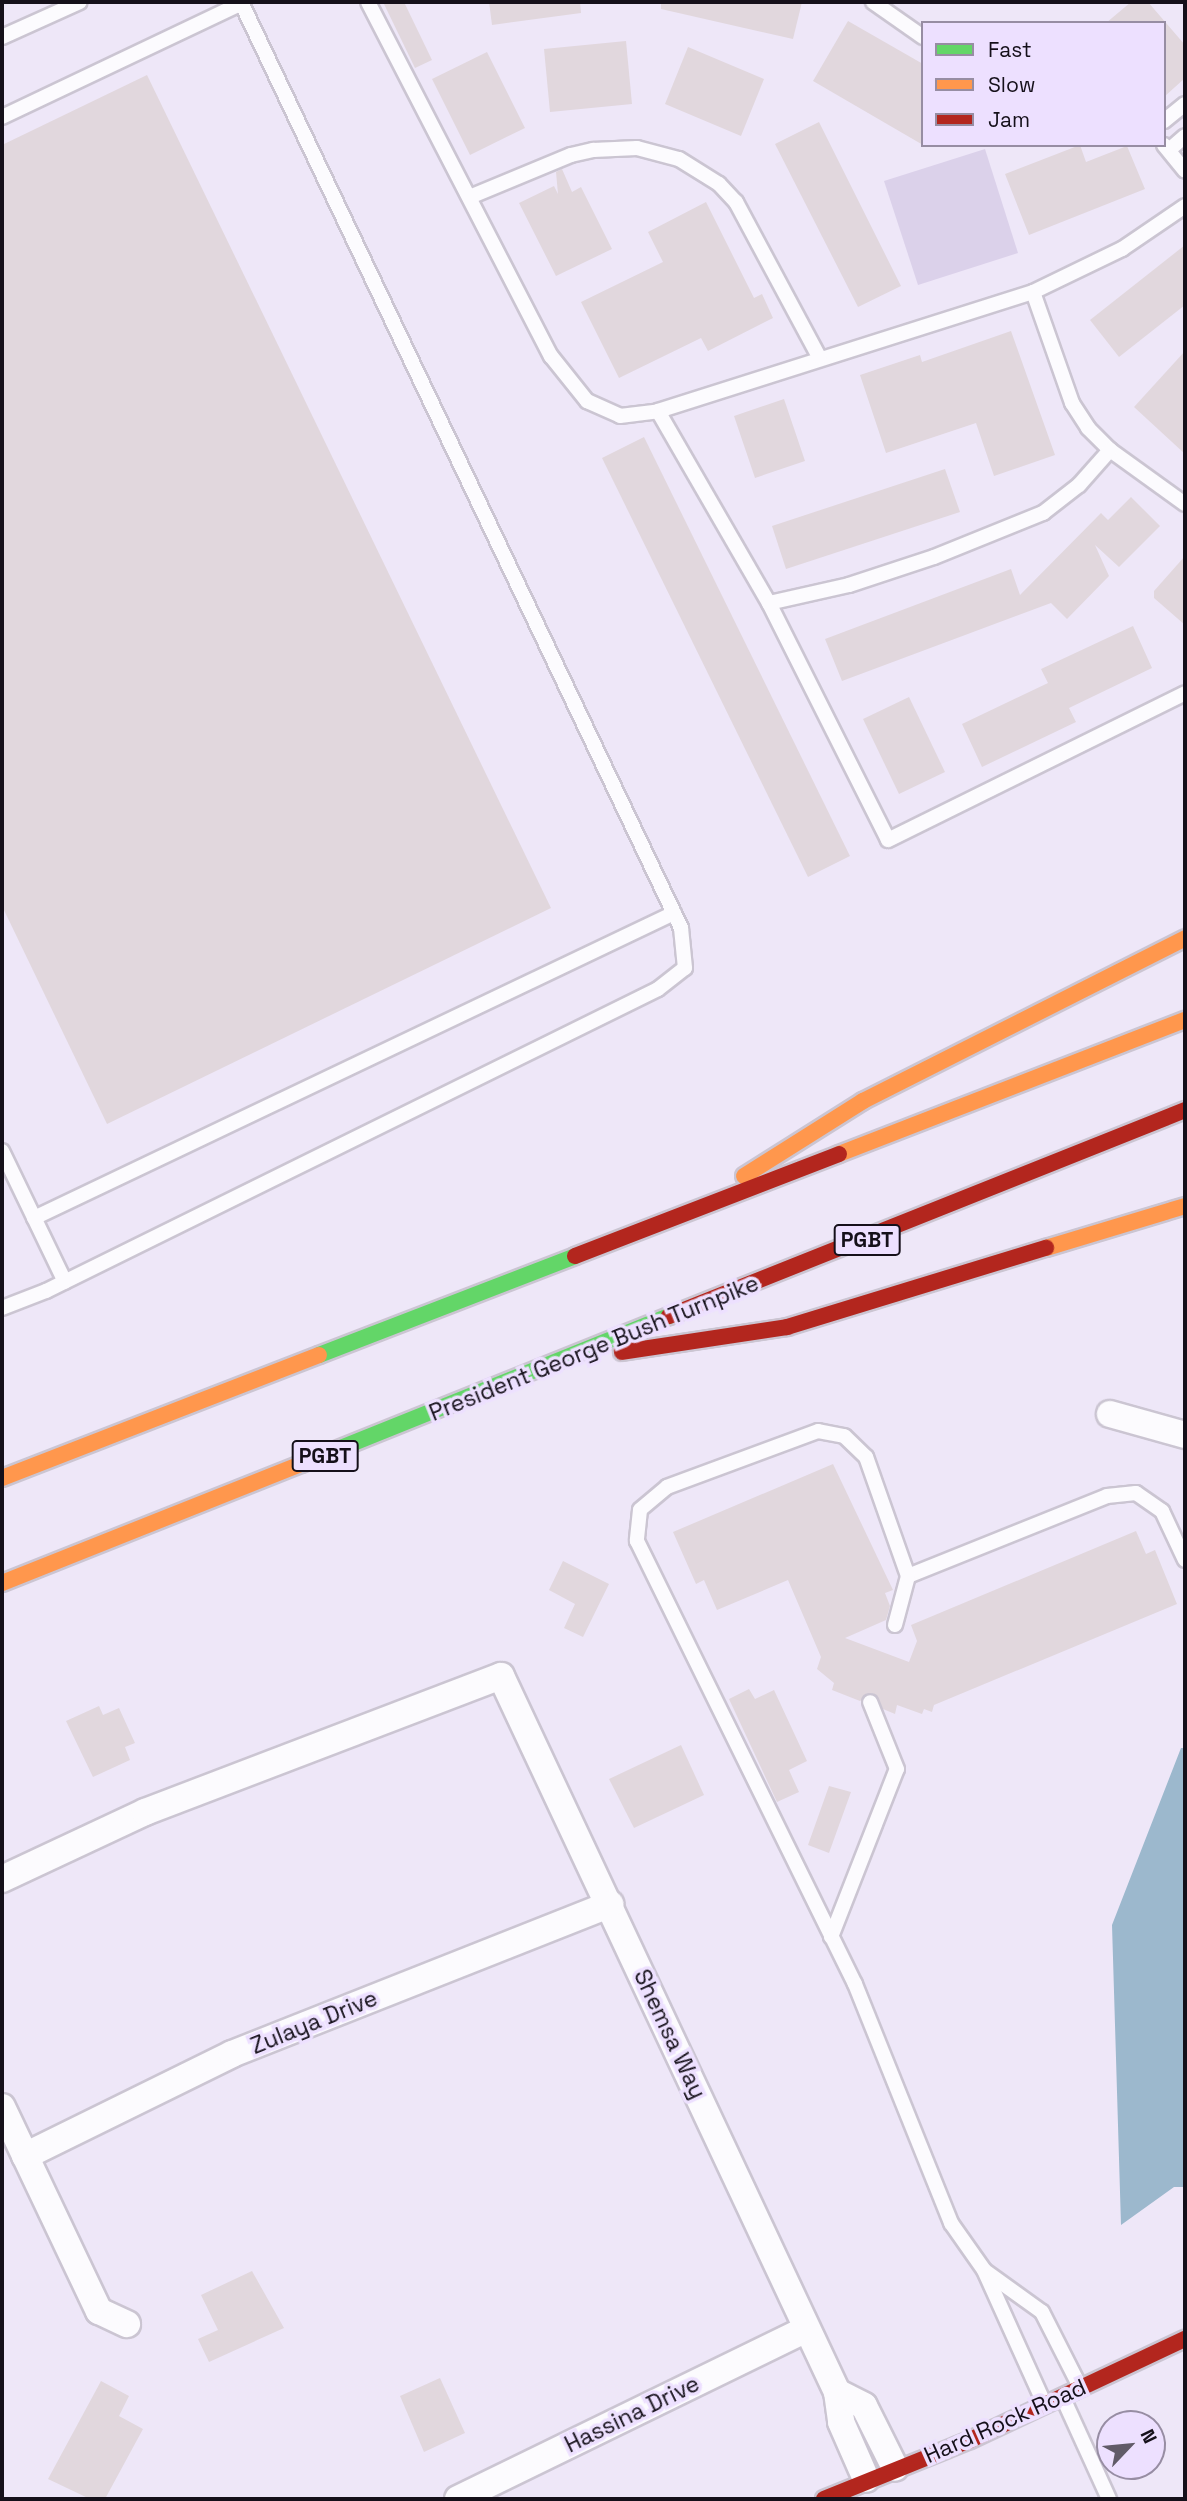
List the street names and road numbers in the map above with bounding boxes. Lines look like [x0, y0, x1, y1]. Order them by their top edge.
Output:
road number: PGBT [832, 1222, 902, 1258]
street label: President George Bush Turnpike [425, 1269, 763, 1427]
road number: PGBT [290, 1438, 360, 1474]
street label: Shemsa Way [628, 1965, 712, 2103]
street label: Zulaya Drive [247, 1984, 381, 2060]
street label: Hassina Drive [560, 2370, 704, 2458]
street label: Hard Rock Road [920, 2373, 1090, 2469]

